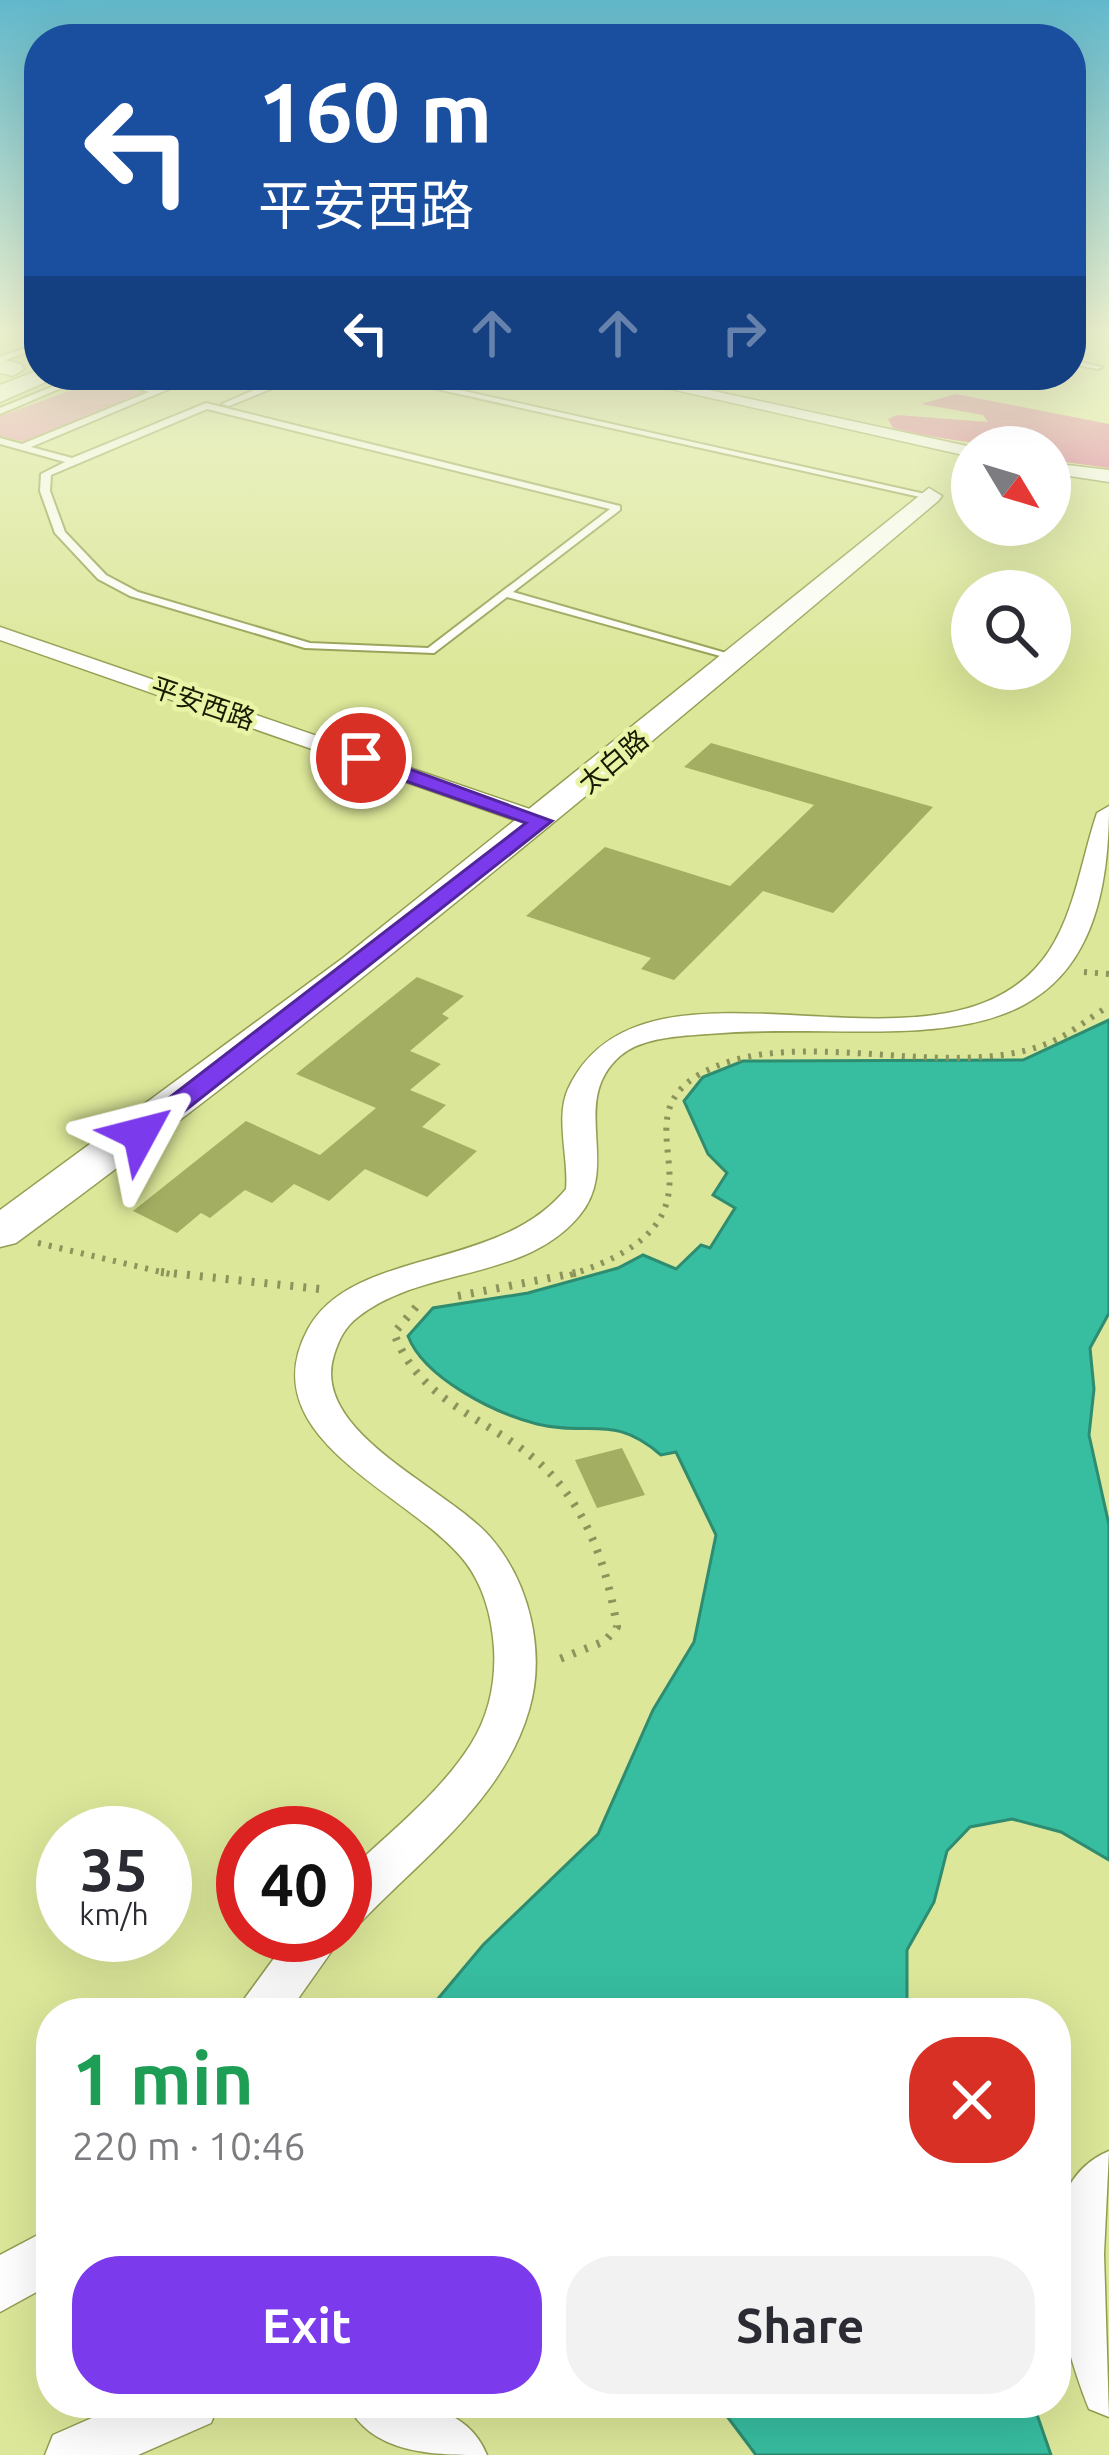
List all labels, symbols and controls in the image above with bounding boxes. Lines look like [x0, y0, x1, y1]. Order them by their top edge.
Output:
text: 160 m [258, 64, 492, 158]
icon: left [60, 72, 216, 228]
text: 平安西路 [258, 175, 474, 235]
icon: left [333, 300, 399, 366]
icon: ahead [459, 300, 525, 366]
icon: ahead [585, 300, 651, 366]
icon: right [711, 300, 777, 366]
north arrow [951, 426, 1071, 546]
map controls [951, 426, 1071, 690]
button: search [951, 570, 1071, 690]
street label: 平安西路 [147, 671, 259, 735]
pin [310, 707, 412, 809]
street label: 太白路 [572, 723, 654, 799]
icon: arrive [328, 725, 394, 791]
position arrow [77, 1071, 203, 1197]
speed limit sign: 40 [216, 1806, 372, 1962]
text: 35 [80, 1835, 148, 1902]
text: km/h [79, 1897, 149, 1931]
button: close [909, 2037, 1035, 2163]
text: 1 min [72, 2038, 254, 2119]
text: 220 m · 10:46 [72, 2124, 306, 2167]
button: Exit [72, 2256, 542, 2394]
button: Share [566, 2256, 1035, 2394]

